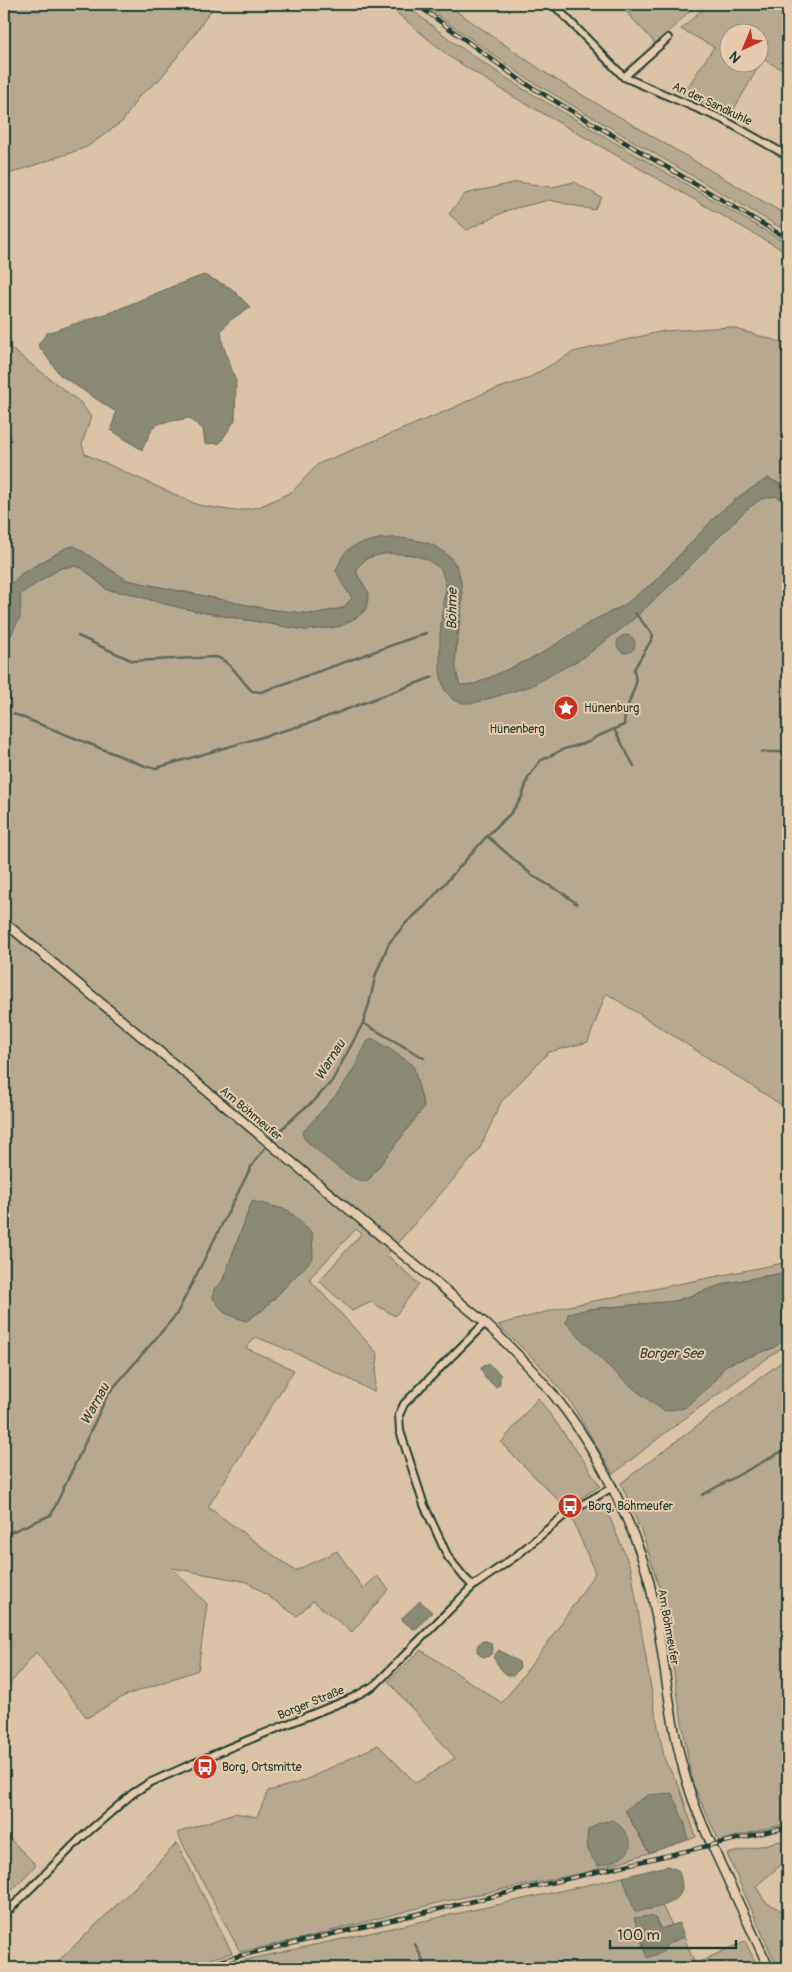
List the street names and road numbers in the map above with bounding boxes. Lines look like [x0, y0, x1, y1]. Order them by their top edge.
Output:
street label: An der Sandkuhle [670, 79, 754, 129]
street label: Am Böhmeufer [217, 1084, 286, 1145]
street label: Am Böhmeufer [654, 1588, 682, 1667]
street label: Borger Straße [275, 1683, 347, 1723]

